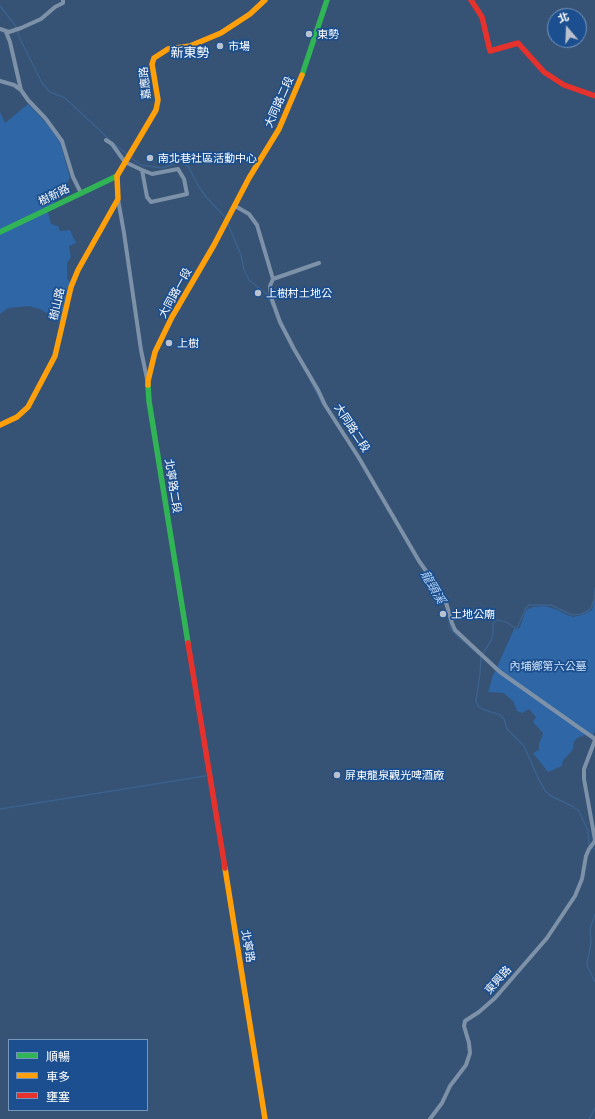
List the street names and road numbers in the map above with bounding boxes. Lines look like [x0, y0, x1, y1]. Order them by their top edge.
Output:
street label: 嘉應路 [137, 66, 153, 100]
street label: 大同路二段 [262, 74, 296, 130]
street label: 樹新路 [36, 182, 72, 208]
street label: 大同路一段 [156, 266, 194, 320]
street label: 樹山路 [47, 286, 67, 322]
street label: 大同路二段 [331, 401, 373, 455]
street label: 北寧路二段 [162, 458, 184, 514]
street label: 北寧路 [239, 929, 257, 963]
street label: 東興路 [482, 963, 514, 997]

